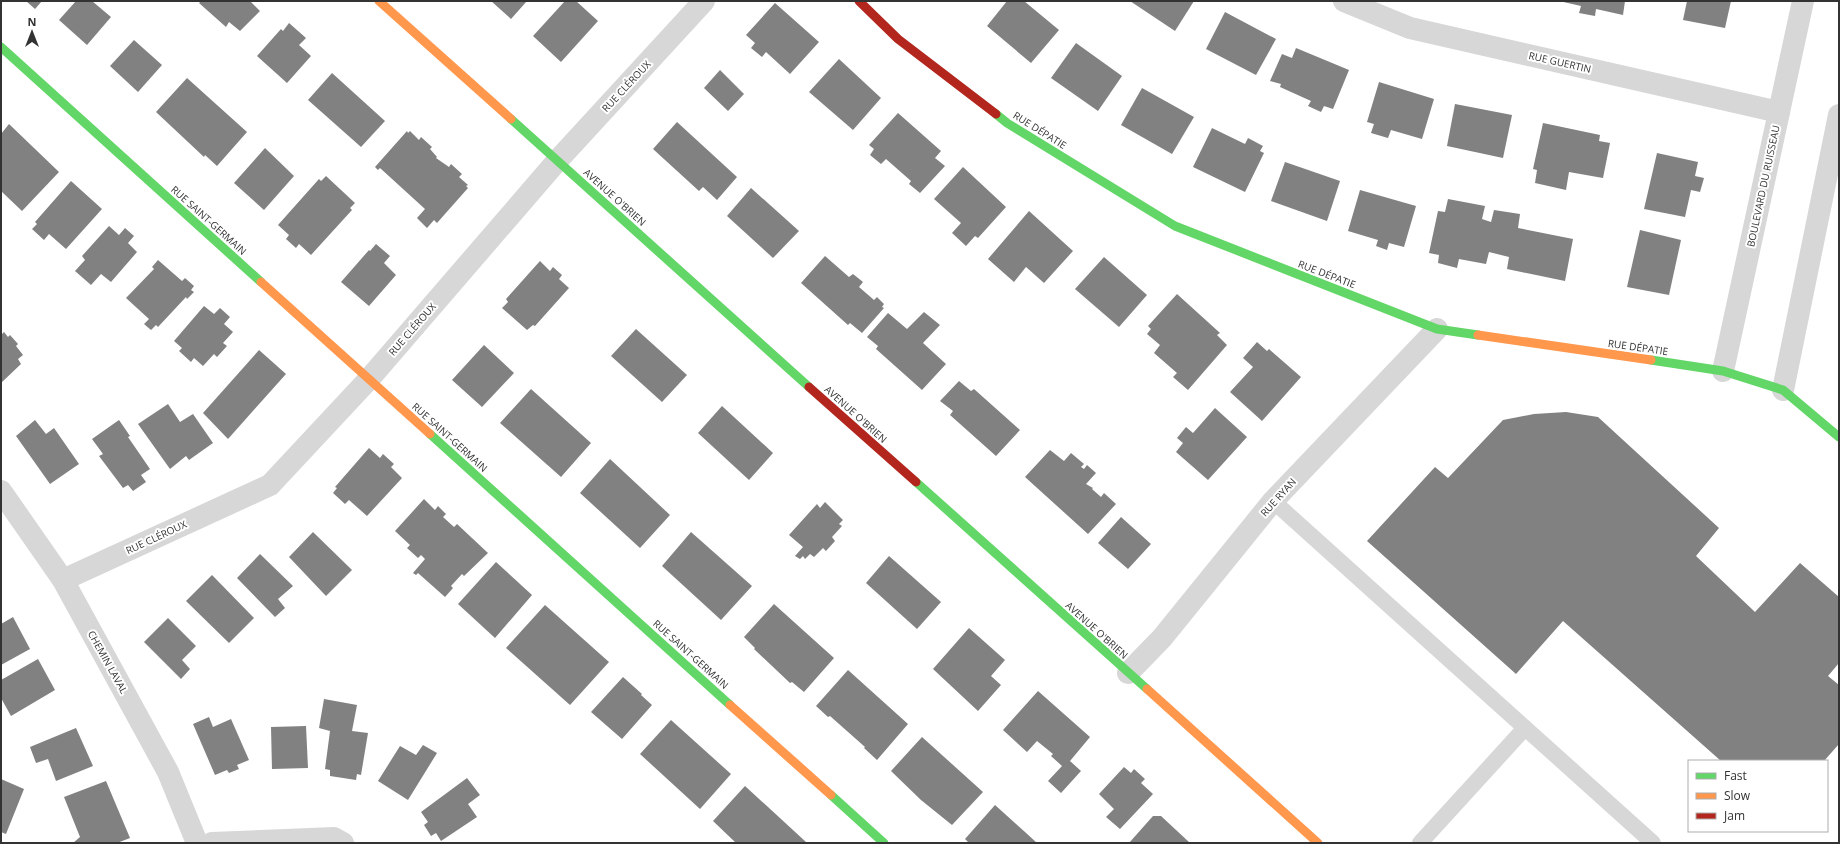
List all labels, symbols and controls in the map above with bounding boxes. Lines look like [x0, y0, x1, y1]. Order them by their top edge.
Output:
north arrow [12, 12, 52, 52]
text: N [28, 14, 36, 29]
street label: RUE GUERTIN [1527, 48, 1593, 76]
street label: RUE CLÉROUX [598, 57, 654, 115]
street label: RUE DÉPATIE [1011, 108, 1069, 152]
street label: BOULEVARD DU RUISSEAU [1743, 124, 1783, 248]
street label: AVENUE O'BRIEN [581, 165, 649, 229]
street label: RUE SAINT-GERMAIN [168, 182, 250, 258]
street label: RUE DÉPATIE [1296, 257, 1358, 291]
street label: RUE CLÉROUX [385, 299, 439, 358]
street label: RUE DÉPATIE [1607, 336, 1669, 358]
street label: AVENUE O'BRIEN [822, 382, 890, 446]
street label: RUE SAINT-GERMAIN [409, 399, 491, 475]
street label: RUE RYAN [1257, 475, 1299, 519]
street label: RUE CLÉROUX [123, 517, 189, 557]
street label: AVENUE O'BRIEN [1063, 598, 1131, 662]
street label: RUE SAINT-GERMAIN [650, 616, 732, 692]
street label: CHEMIN LAVAL [85, 628, 131, 696]
legend [1688, 760, 1828, 832]
text: Fast [1724, 767, 1747, 784]
text: Slow [1724, 787, 1751, 804]
text: Jam [1723, 807, 1745, 824]

